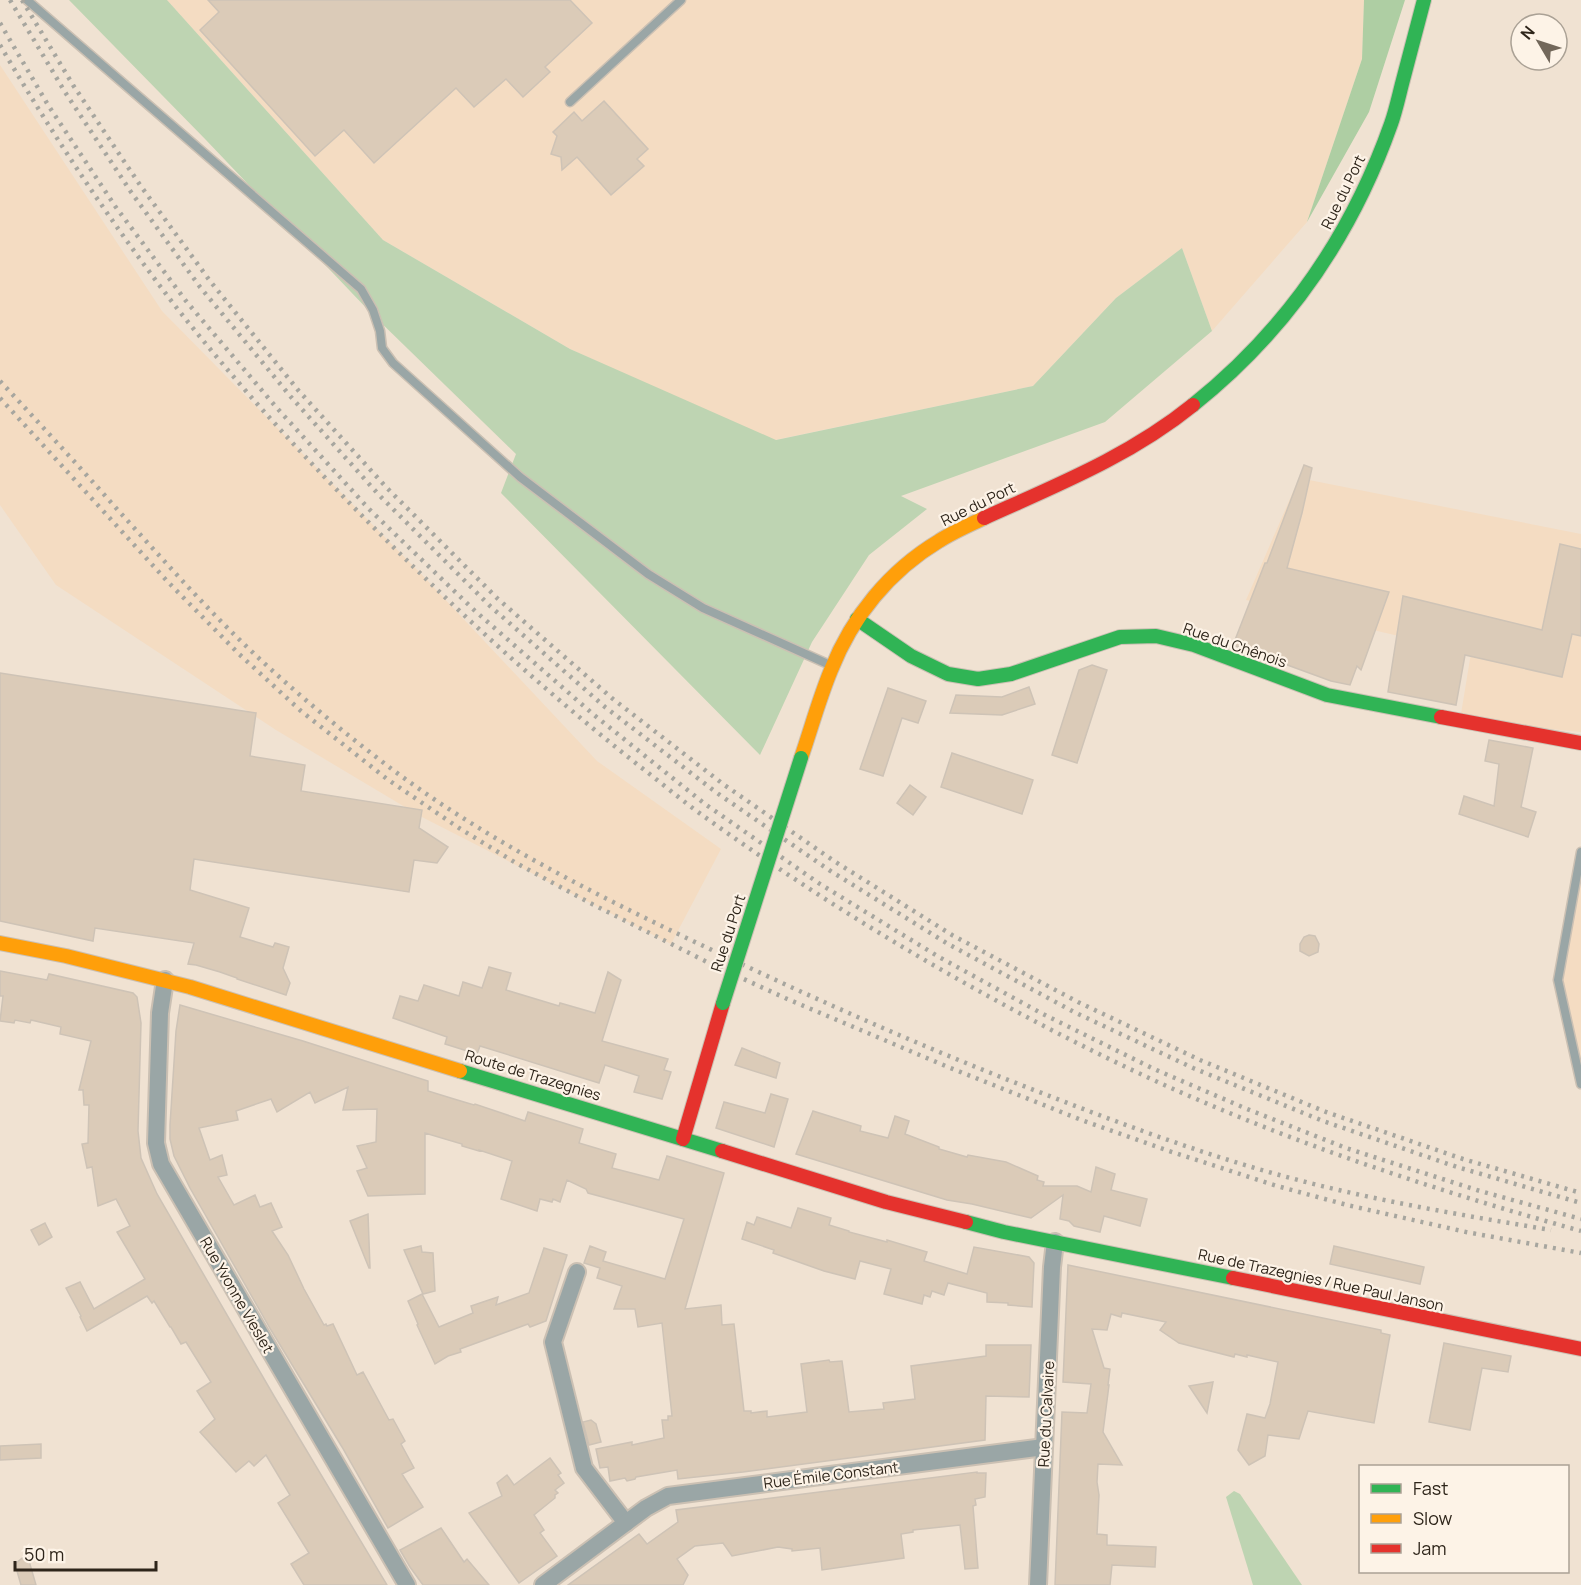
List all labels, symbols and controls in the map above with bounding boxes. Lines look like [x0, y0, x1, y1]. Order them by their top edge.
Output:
north arrow [1509, 12, 1569, 72]
text: N [1515, 21, 1540, 44]
street label: Rue du Port [1316, 151, 1370, 233]
street label: Rue du Port [937, 477, 1019, 531]
street label: Rue du Chênois [1180, 617, 1290, 673]
street label: Rue du Port [706, 892, 750, 974]
street label: Route de Trazegnies [462, 1044, 604, 1106]
street label: Rue Yvonne Vieslet [195, 1233, 279, 1357]
street label: Rue de Trazegnies / Rue Paul Janson [1196, 1244, 1446, 1316]
street label: Rue du Calvaire [1033, 1360, 1059, 1468]
street label: Rue Émile Constant [762, 1456, 900, 1494]
legend [1359, 1465, 1569, 1573]
text: Fast [1413, 1476, 1448, 1500]
text: Slow [1413, 1506, 1453, 1530]
scale bar [15, 1534, 156, 1572]
text: Jam [1413, 1536, 1447, 1560]
text: 50 m [24, 1542, 64, 1566]

